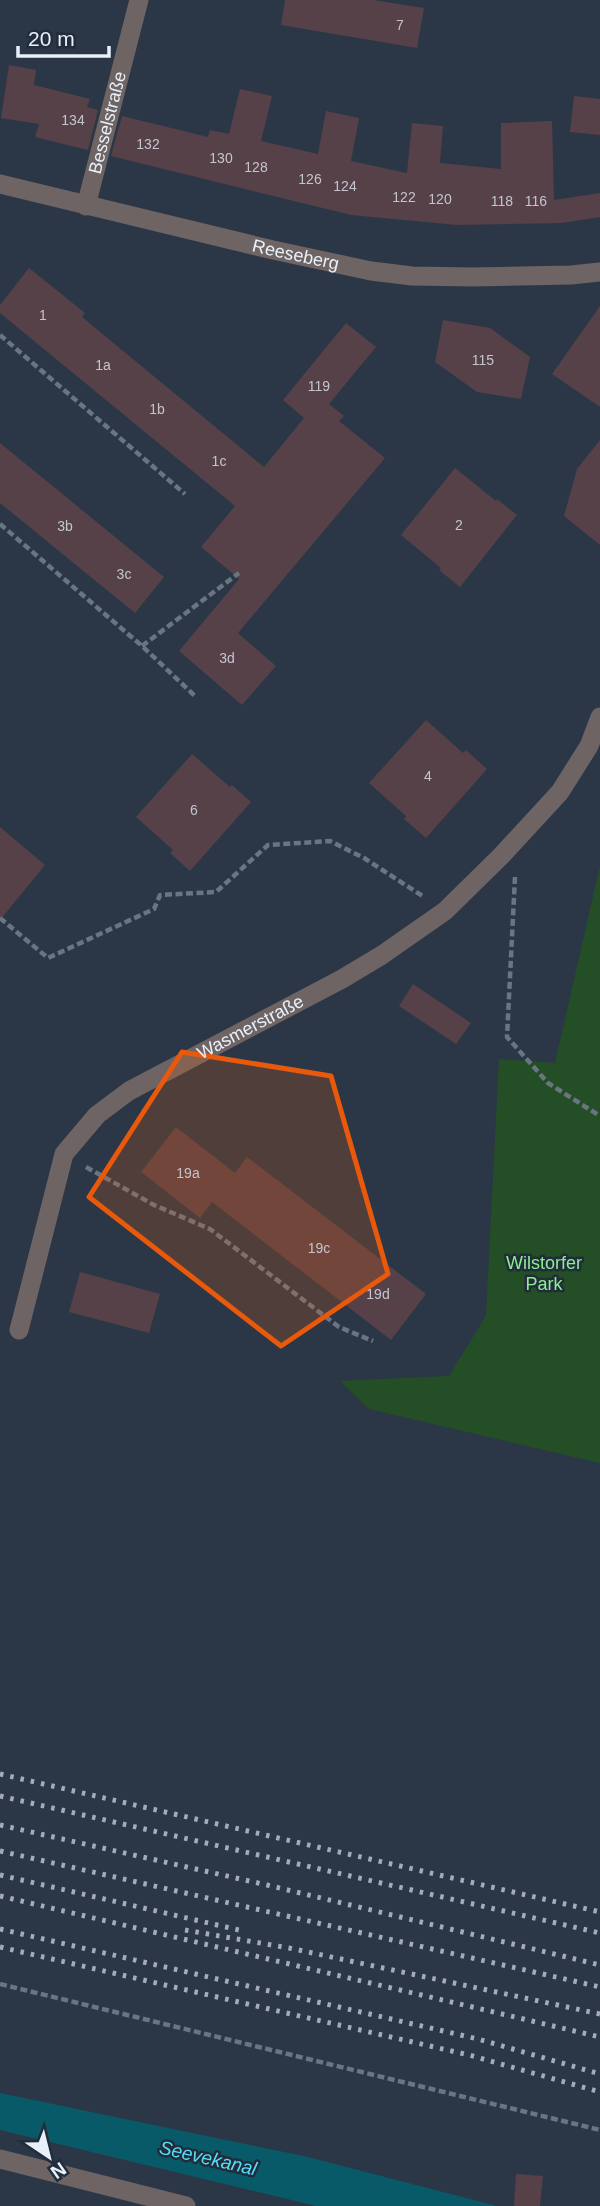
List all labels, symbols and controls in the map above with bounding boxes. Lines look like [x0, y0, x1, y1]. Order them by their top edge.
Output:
scale bar [18, 14, 108, 58]
house number: 7 [396, 17, 404, 33]
text: 20 m [28, 27, 75, 50]
street label: Besselstraße [85, 69, 130, 176]
house number: 134 [61, 112, 85, 128]
house number: 132 [136, 136, 160, 152]
house number: 130 [209, 150, 233, 166]
house number: 128 [244, 159, 268, 175]
house number: 126 [298, 171, 322, 187]
house number: 124 [333, 178, 357, 194]
house number: 122 [392, 189, 416, 205]
house number: 120 [428, 191, 452, 207]
house number: 118 [491, 193, 513, 209]
house number: 116 [525, 193, 547, 209]
street label: Reeseberg [250, 235, 341, 274]
house number: 1 [39, 307, 47, 323]
house number: 115 [472, 352, 494, 368]
house number: 1a [95, 357, 111, 373]
house number: 119 [308, 378, 330, 394]
house number: 1b [149, 401, 165, 417]
house number: 1c [212, 453, 226, 469]
house number: 2 [455, 517, 463, 533]
house number: 3b [57, 518, 73, 534]
house number: 3c [117, 566, 131, 582]
house number: 3d [219, 650, 235, 666]
house number: 4 [424, 768, 432, 784]
house number: 6 [190, 802, 198, 818]
street label: Wasmerstraße [194, 991, 307, 1063]
house number: 19a [176, 1165, 200, 1181]
house number: 19c [308, 1240, 330, 1256]
park label: Wilstorfer Park [506, 1253, 582, 1294]
house number: 19d [366, 1286, 390, 1302]
north arrow [14, 2122, 84, 2192]
water label: Seevekanal [157, 2137, 259, 2180]
text: N [47, 2158, 70, 2183]

